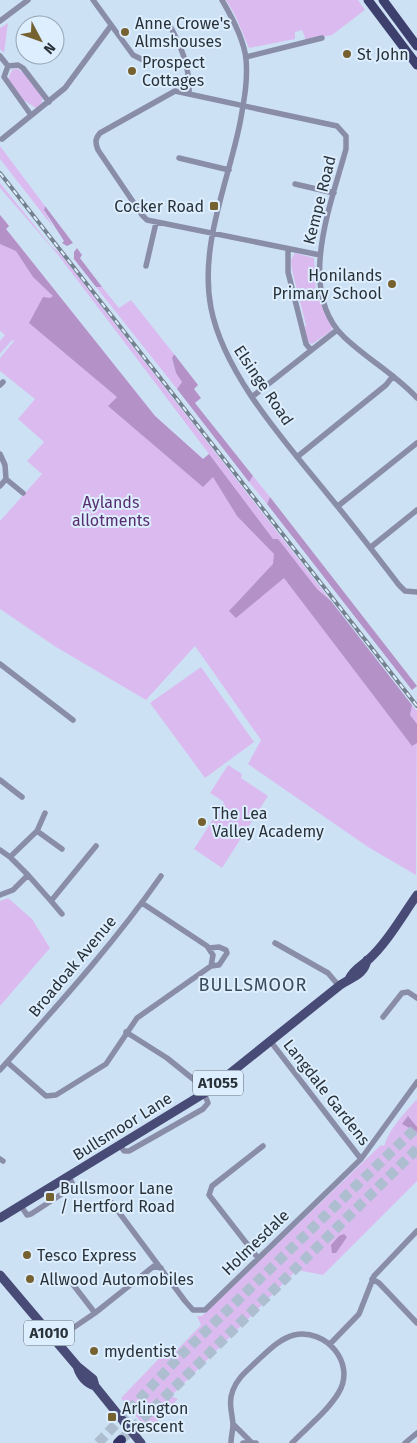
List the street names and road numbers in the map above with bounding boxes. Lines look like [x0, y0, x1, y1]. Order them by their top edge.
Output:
street label: Kempe Road [299, 154, 340, 247]
street label: Elsinge Road [230, 342, 297, 429]
street label: Broadoak Avenue [25, 912, 120, 1021]
street label: Langdale Gardens [279, 1036, 374, 1149]
road number: A1055 [193, 1070, 243, 1096]
street label: Bullsmoor Lane [69, 1088, 175, 1165]
street label: Holmesdale [218, 1206, 293, 1279]
road number: A1010 [24, 1320, 74, 1346]

